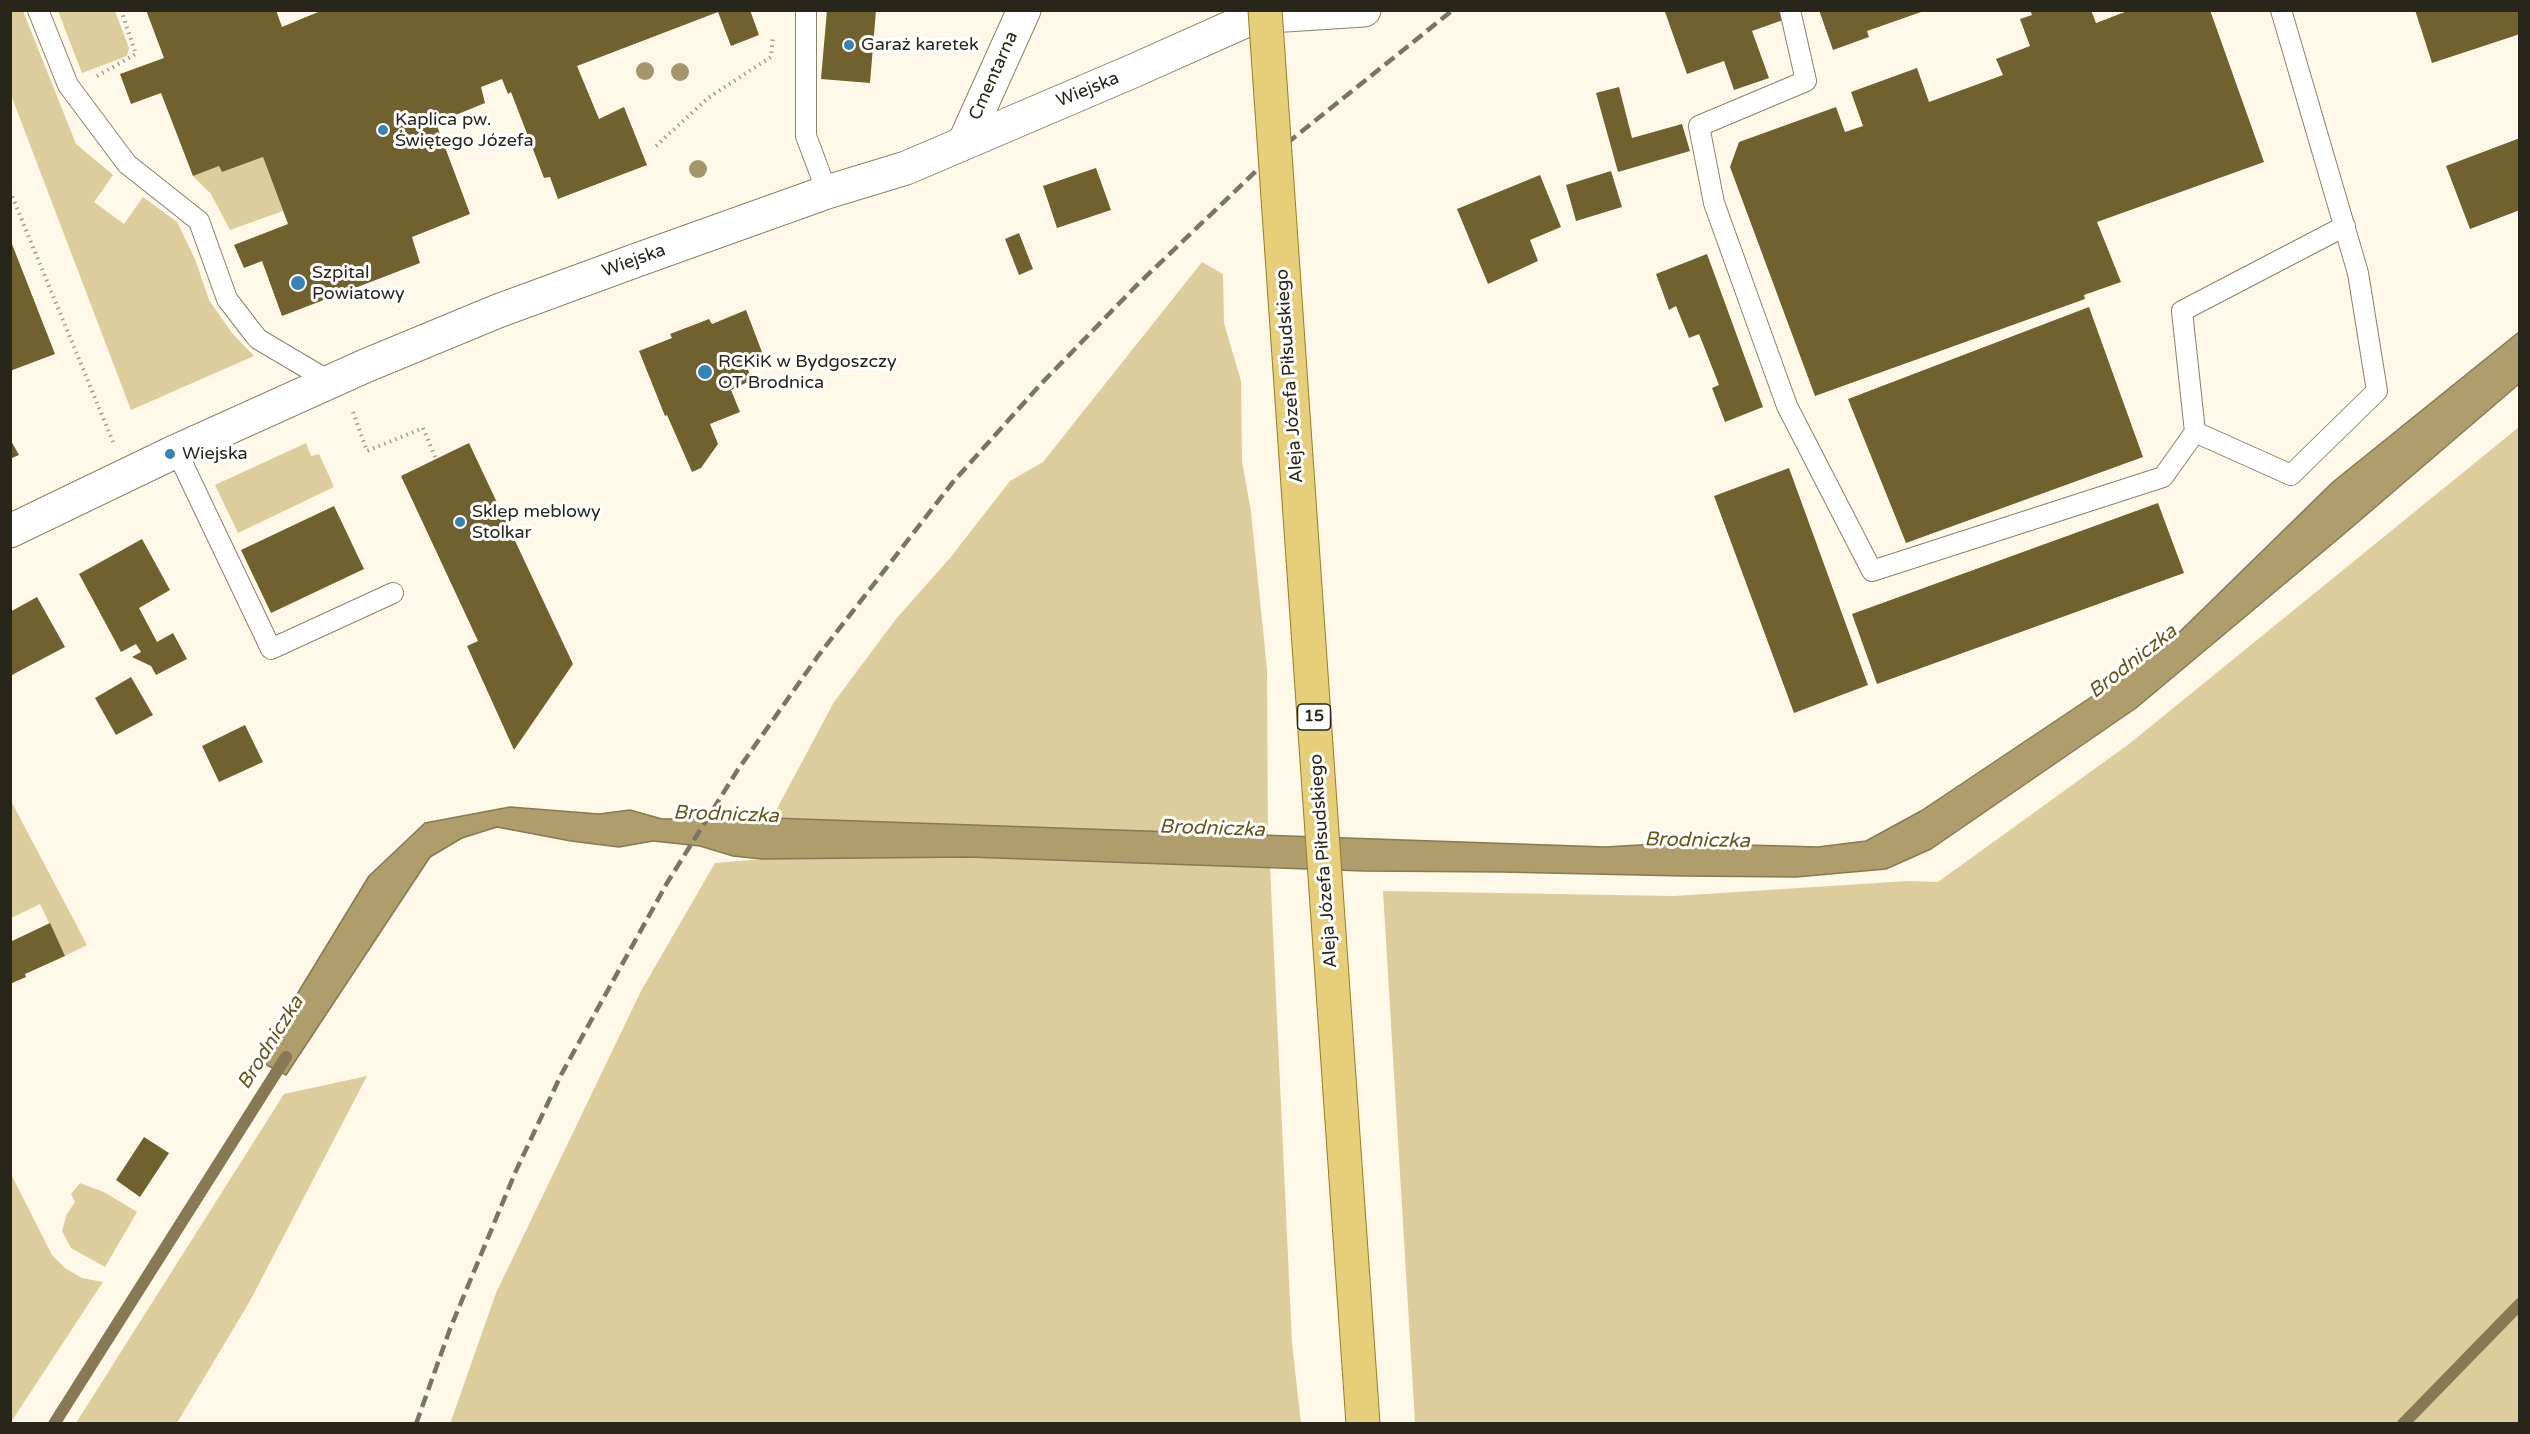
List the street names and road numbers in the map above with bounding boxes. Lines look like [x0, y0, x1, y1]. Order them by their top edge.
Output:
street label: Cmentarna [965, 28, 1023, 124]
street label: Wiejska [1054, 68, 1122, 112]
street label: Wiejska [599, 240, 669, 282]
street label: Aleja Józefa Piłsudskiego [1272, 268, 1308, 484]
road number: 15 [1298, 704, 1330, 730]
street label: Aleja Józefa Piłsudskiego [1306, 753, 1342, 969]

